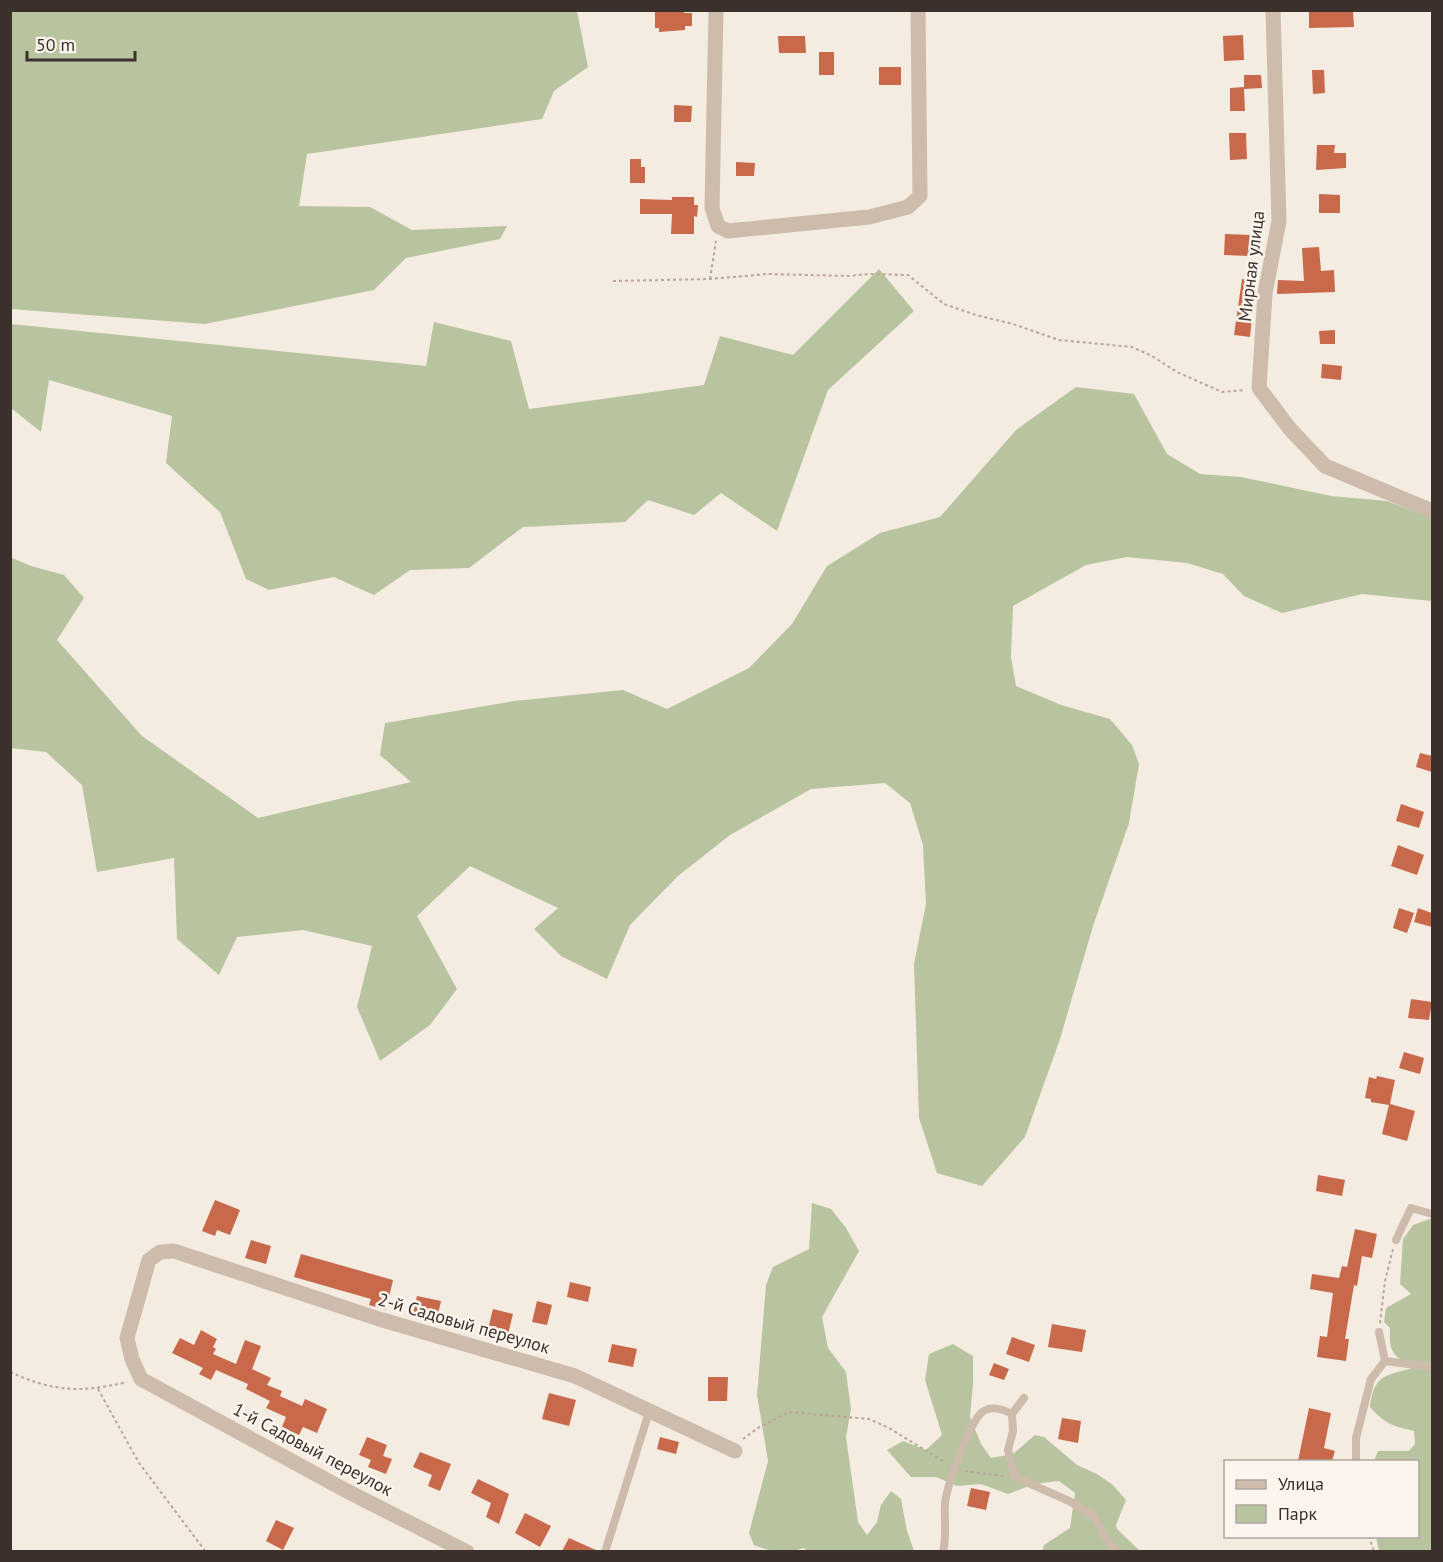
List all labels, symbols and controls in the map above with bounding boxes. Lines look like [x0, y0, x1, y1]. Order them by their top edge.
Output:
scale bar [27, 24, 135, 62]
text: 50 m [36, 33, 75, 56]
street label: Мирная улица [1233, 209, 1269, 323]
street label: 2-й Садовый переулок [375, 1287, 553, 1359]
street label: 1-й Садовый переулок [229, 1397, 397, 1501]
legend [1224, 1460, 1419, 1538]
text: Улица [1278, 1472, 1324, 1495]
text: Парк [1278, 1502, 1318, 1525]

